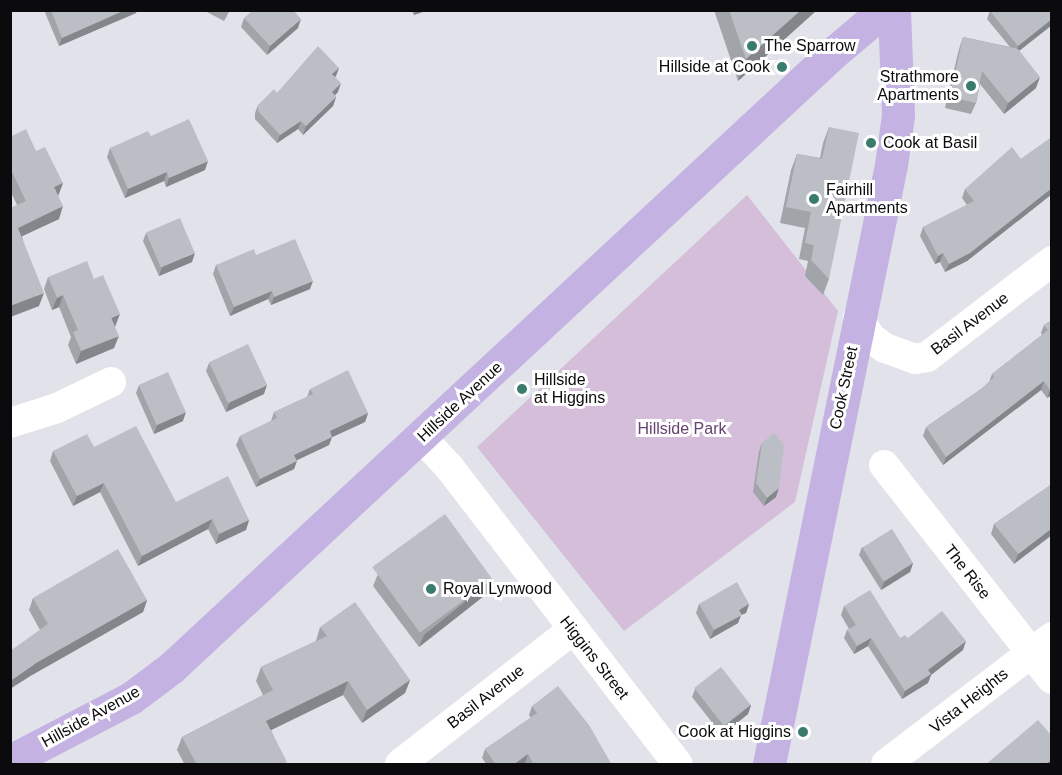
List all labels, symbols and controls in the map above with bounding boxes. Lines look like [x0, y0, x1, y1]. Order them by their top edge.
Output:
place label: The Sparrow [764, 36, 856, 56]
marker: The Sparrow [745, 39, 759, 53]
place label: Hillside at Cook [659, 57, 770, 77]
marker: Hillside at Cook [775, 60, 789, 74]
place label: Strathmore Apartments [877, 67, 959, 105]
marker: Strathmore Apartments [964, 79, 978, 93]
place label: Cook at Basil [883, 133, 977, 153]
marker: Cook at Basil [864, 136, 878, 150]
place label: Fairhill Apartments [826, 180, 908, 218]
marker: Fairhill Apartments [807, 192, 821, 206]
street label: Basil Avenue [927, 288, 1013, 360]
street label: Cook Street [826, 345, 862, 431]
street label: Hillside Avenue [413, 357, 507, 447]
place label: Hillside at Higgins [534, 370, 605, 408]
marker: Hillside at Higgins [515, 382, 529, 396]
park label: Hillside Park [638, 419, 726, 439]
street label: The Rise [940, 541, 994, 603]
place label: Royal Lynwood [443, 579, 552, 599]
marker: Royal Lynwood [424, 582, 438, 596]
street label: Higgins Street [556, 612, 632, 704]
street label: Basil Avenue [443, 661, 529, 733]
street label: Vista Heights [926, 665, 1012, 737]
street label: Hillside Avenue [38, 682, 144, 752]
place label: Cook at Higgins [678, 722, 791, 742]
marker: Cook at Higgins [796, 725, 810, 739]

